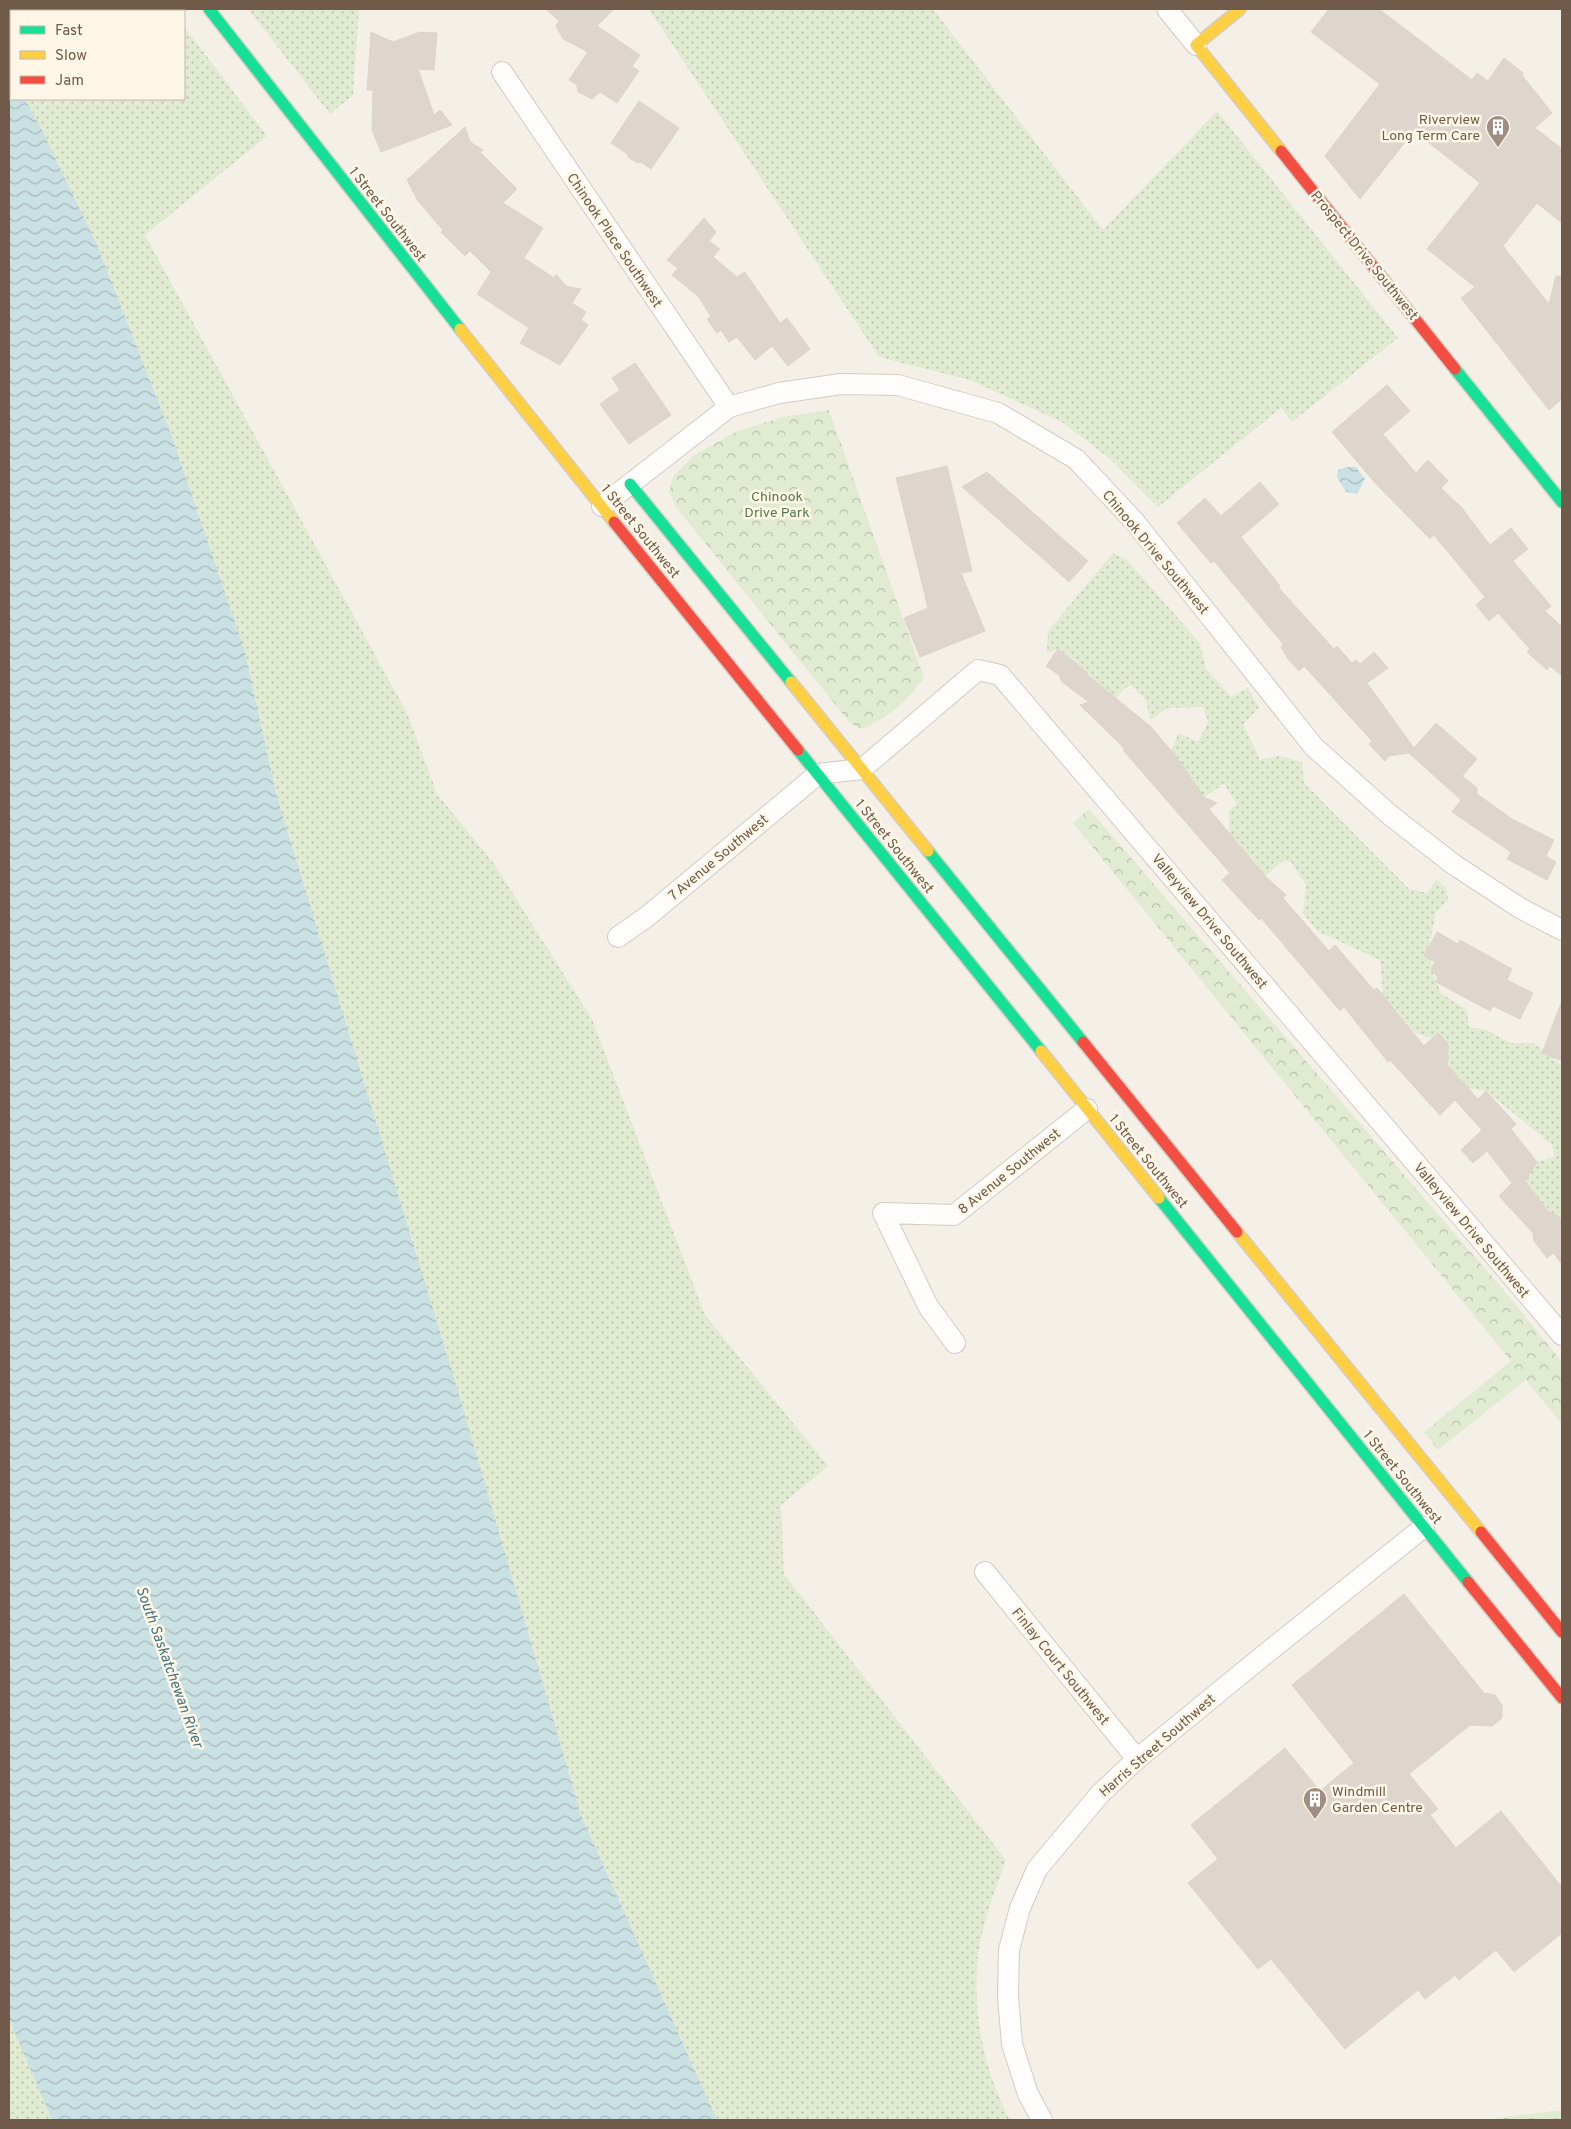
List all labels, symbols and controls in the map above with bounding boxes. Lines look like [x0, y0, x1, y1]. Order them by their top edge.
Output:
legend [10, 10, 185, 100]
text: Fast [55, 22, 83, 41]
text: Slow [55, 47, 87, 66]
text: Jam [55, 72, 84, 91]
place label: Riverview Long Term Care [1381, 112, 1480, 145]
building icon: Riverview Long Term Care [1485, 114, 1511, 148]
street label: 1 Street Southwest [344, 164, 429, 266]
street label: Chinook Place Southwest [562, 170, 665, 311]
street label: Prospect Drive Southwest [1306, 188, 1421, 324]
street label: 1 Street Southwest [597, 482, 683, 582]
street label: Chinook Drive Southwest [1098, 487, 1212, 619]
park label: Chinook Drive Park [744, 489, 810, 522]
street label: 1 Street Southwest [851, 797, 937, 897]
street label: 7 Avenue Southwest [666, 811, 772, 905]
street label: Valleyview Drive Southwest [1147, 851, 1270, 993]
street label: 1 Street Southwest [1105, 1112, 1191, 1212]
street label: 8 Avenue Southwest [955, 1126, 1065, 1219]
street label: Valleyview Drive Southwest [1409, 1160, 1532, 1302]
street label: 1 Street Southwest [1359, 1428, 1445, 1528]
water label: South Saskatchewan River [131, 1584, 207, 1752]
street label: Finlay Court Southwest [1007, 1605, 1112, 1729]
street label: Harris Street Southwest [1096, 1691, 1220, 1801]
place label: Windmill Garden Centre [1332, 1784, 1423, 1817]
building icon: Windmill Garden Centre [1302, 1786, 1328, 1820]

